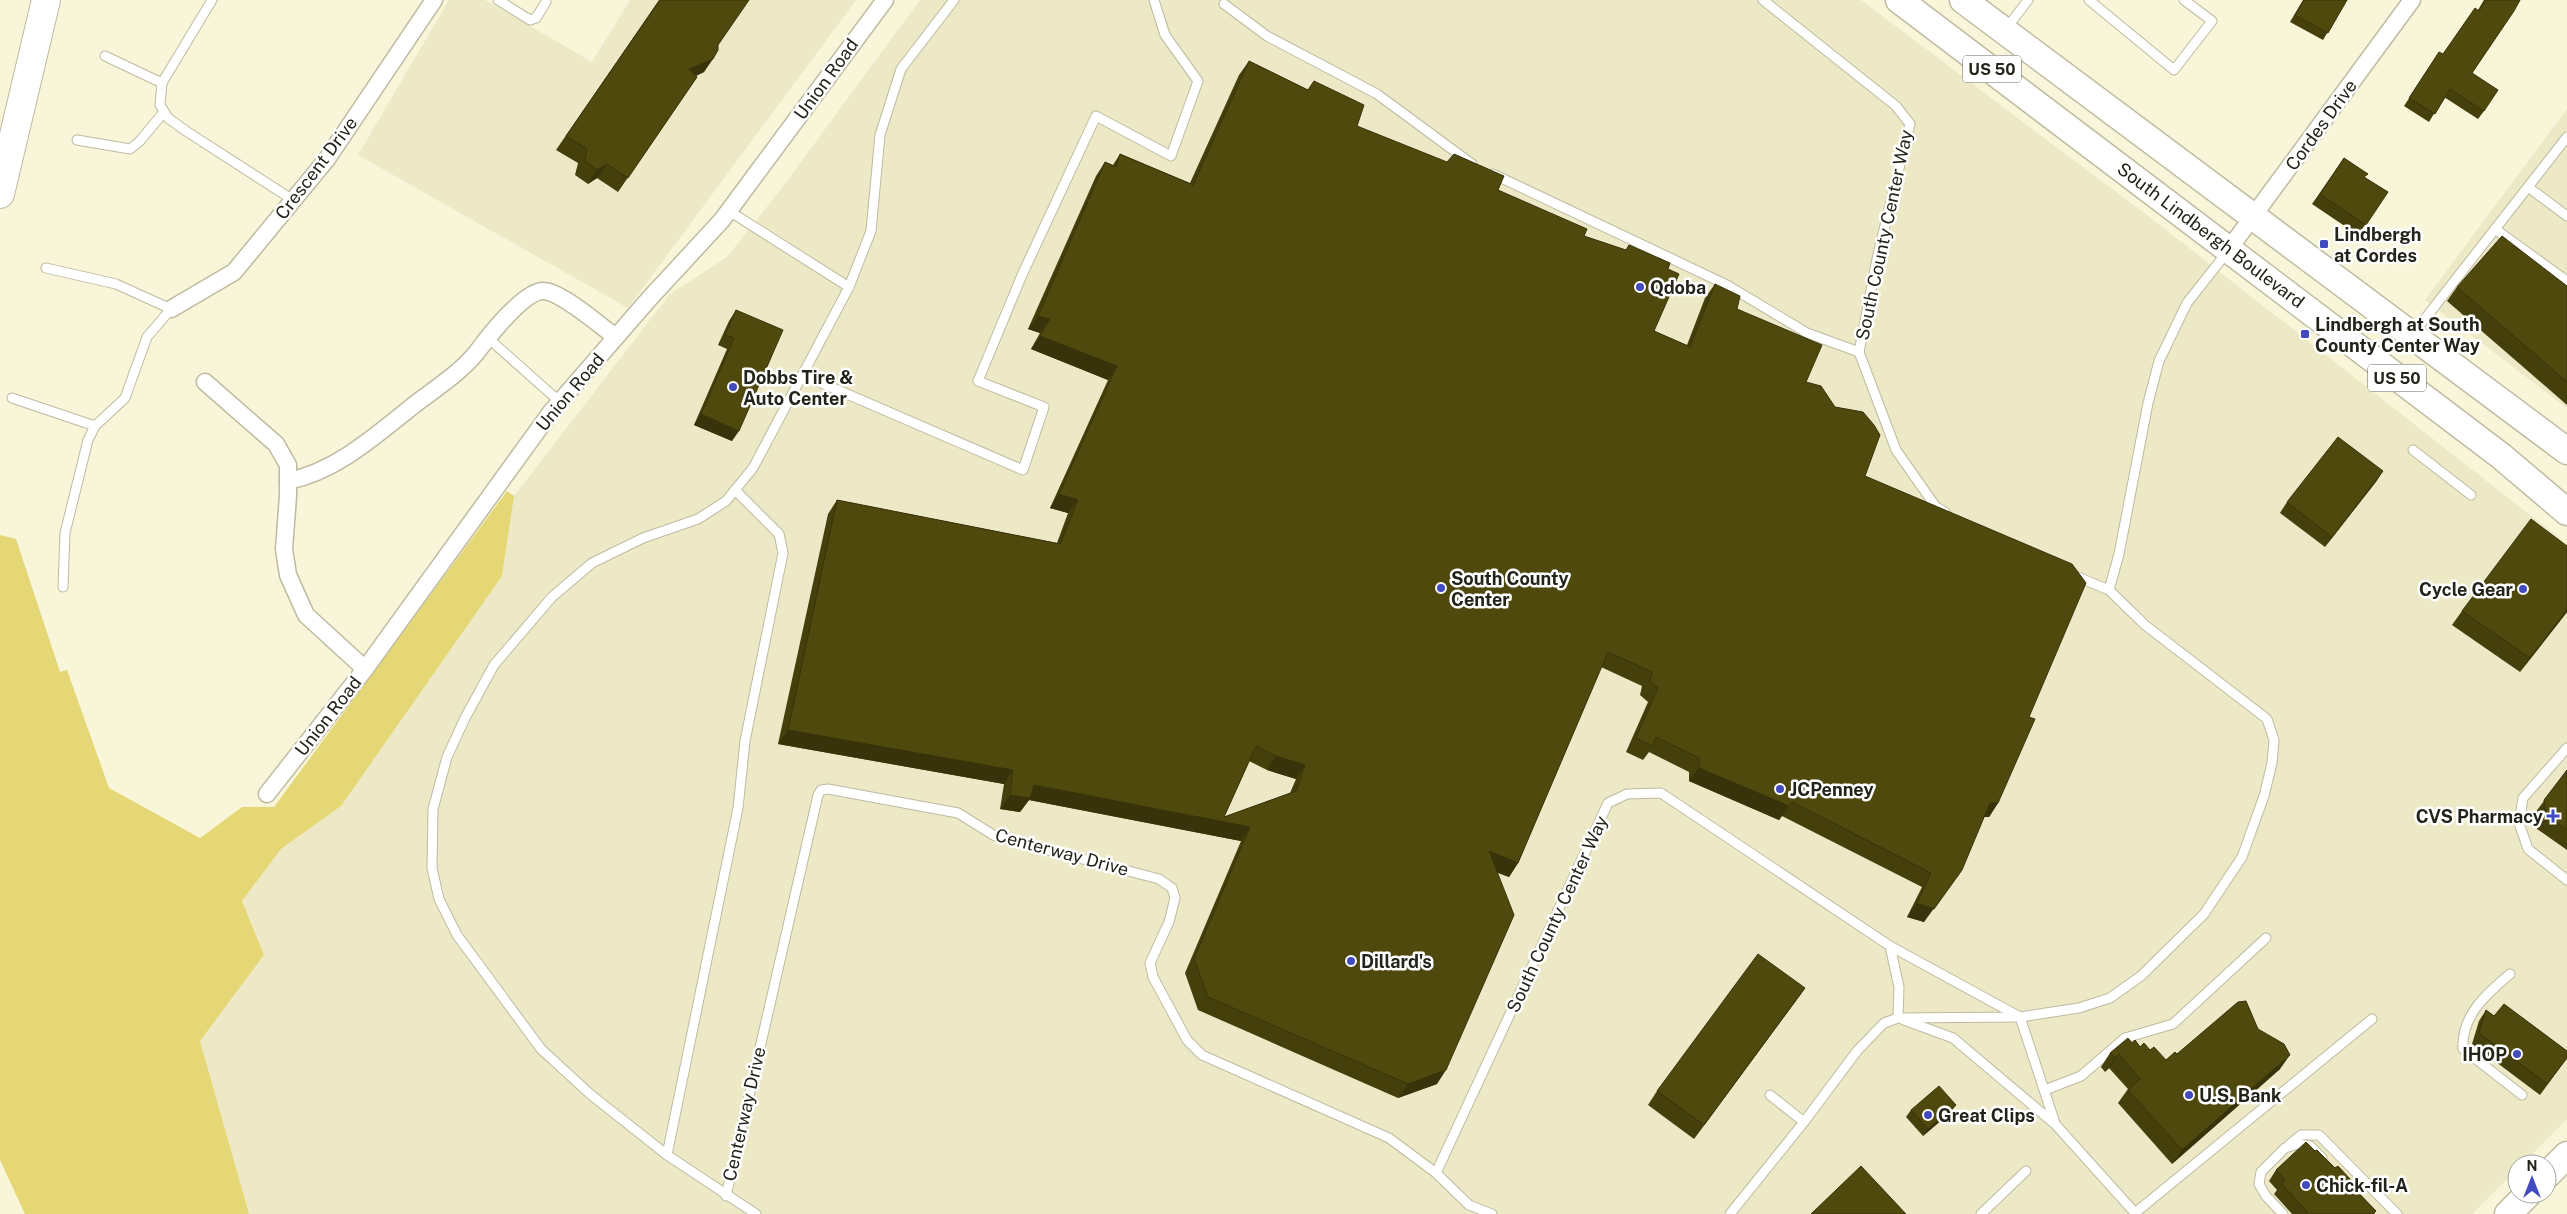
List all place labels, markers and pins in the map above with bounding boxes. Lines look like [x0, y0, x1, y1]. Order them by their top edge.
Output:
place label: Lindbergh at Cordes [2334, 224, 2422, 266]
marker: Lindbergh at Cordes [2318, 238, 2330, 250]
place label: Qdoba [1650, 277, 1706, 298]
marker: Qdoba [1634, 281, 1646, 293]
place label: Lindbergh at South County Center Way [2315, 314, 2480, 356]
marker: Lindbergh at South County Center Way [2299, 328, 2311, 340]
place label: Dobbs Tire & Auto Center [743, 367, 853, 409]
marker: Dobbs Tire & Auto Center [727, 381, 739, 393]
place label: South County Center [1451, 568, 1569, 610]
place label: Cycle Gear [2419, 579, 2514, 600]
marker: South County Center [1435, 582, 1447, 594]
marker: Cycle Gear [2517, 583, 2529, 595]
place label: JCPenney [1790, 779, 1874, 800]
marker: JCPenney [1774, 783, 1786, 795]
place label: CVS Pharmacy [2416, 806, 2543, 827]
marker: CVS Pharmacy [2547, 810, 2559, 822]
place label: Dillard's [1361, 951, 1432, 972]
marker: Dillard's [1345, 955, 1357, 967]
place label: IHOP [2462, 1044, 2507, 1065]
marker: IHOP [2511, 1048, 2523, 1060]
place label: U.S. Bank [2199, 1085, 2282, 1106]
marker: U.S. Bank [2183, 1089, 2195, 1101]
place label: Great Clips [1938, 1105, 2035, 1126]
marker: Great Clips [1922, 1109, 1934, 1121]
place label: Chick-fil-A [2316, 1175, 2408, 1196]
marker: Chick-fil-A [2300, 1179, 2312, 1191]

